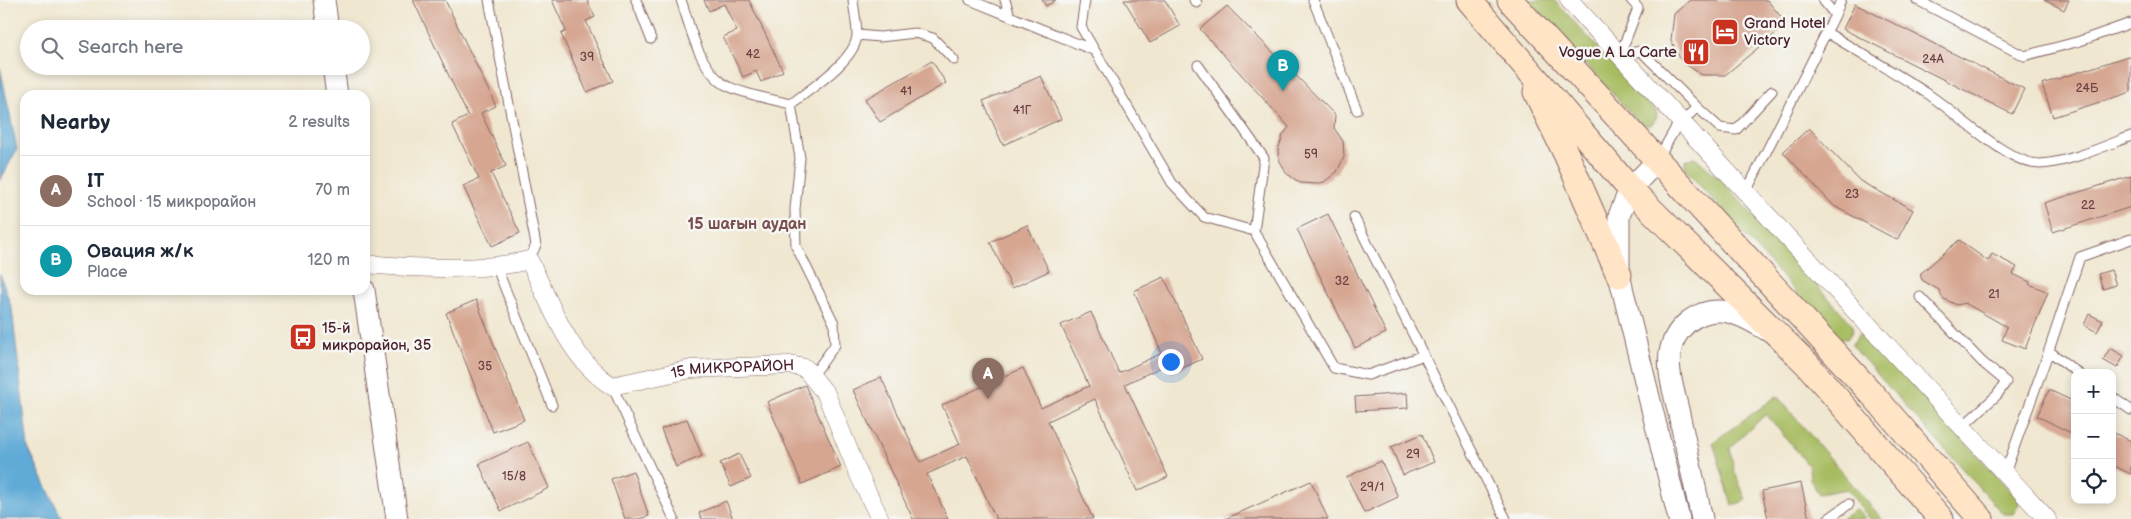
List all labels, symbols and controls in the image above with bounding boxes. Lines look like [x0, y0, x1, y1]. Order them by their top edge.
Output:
place label: Grand Hotel Victory [1744, 14, 1826, 50]
hotel icon: Grand Hotel Victory [1710, 17, 1740, 47]
search box [20, 20, 370, 75]
icon: search [38, 34, 66, 62]
text: Search here [78, 36, 183, 59]
restaurant icon: Vogue A La Carte [1681, 37, 1711, 67]
place label: Vogue A La Carte [1559, 43, 1677, 62]
house number: 42 [746, 47, 760, 62]
house number: 39 [580, 50, 594, 65]
pin: B [1267, 50, 1299, 91]
house number: 24А [1922, 52, 1944, 67]
house number: 24Б [2076, 81, 2099, 96]
house number: 41 [900, 84, 912, 99]
house number: 41Г [1013, 103, 1032, 118]
text: Nearby [40, 110, 110, 135]
text: 2 results [288, 113, 350, 132]
house number: 59 [1304, 147, 1318, 162]
text: IT [87, 170, 104, 193]
text: A [51, 181, 61, 200]
text: 70 m [315, 181, 350, 200]
house number: 23 [1845, 187, 1859, 202]
text: School · 15 микрорайон [87, 193, 256, 212]
house number: 22 [2081, 198, 2095, 213]
district label: 15 шағын аудан [688, 215, 806, 234]
text: Овация ж/к [87, 240, 193, 263]
text: B [50, 251, 62, 270]
text: 120 m [307, 251, 350, 270]
text: Place [87, 263, 128, 282]
house number: 32 [1335, 274, 1349, 289]
house number: 21 [1988, 287, 2000, 302]
place label: 15-й микрорайон, 35 [322, 319, 431, 355]
bus stop icon: 15-й микрорайон, 35 [288, 322, 318, 352]
your location [1158, 349, 1184, 375]
street label: 15 МИКРОРАЙОН [669, 356, 795, 383]
pin: A [972, 358, 1004, 399]
house number: 35 [478, 359, 492, 374]
map controls [2071, 369, 2116, 504]
button: + [2071, 369, 2116, 414]
button: − [2071, 414, 2116, 459]
house number: 29 [1406, 447, 1420, 462]
button: locate [2071, 459, 2116, 504]
house number: 15/8 [502, 469, 526, 484]
house number: 29/1 [1360, 480, 1384, 495]

